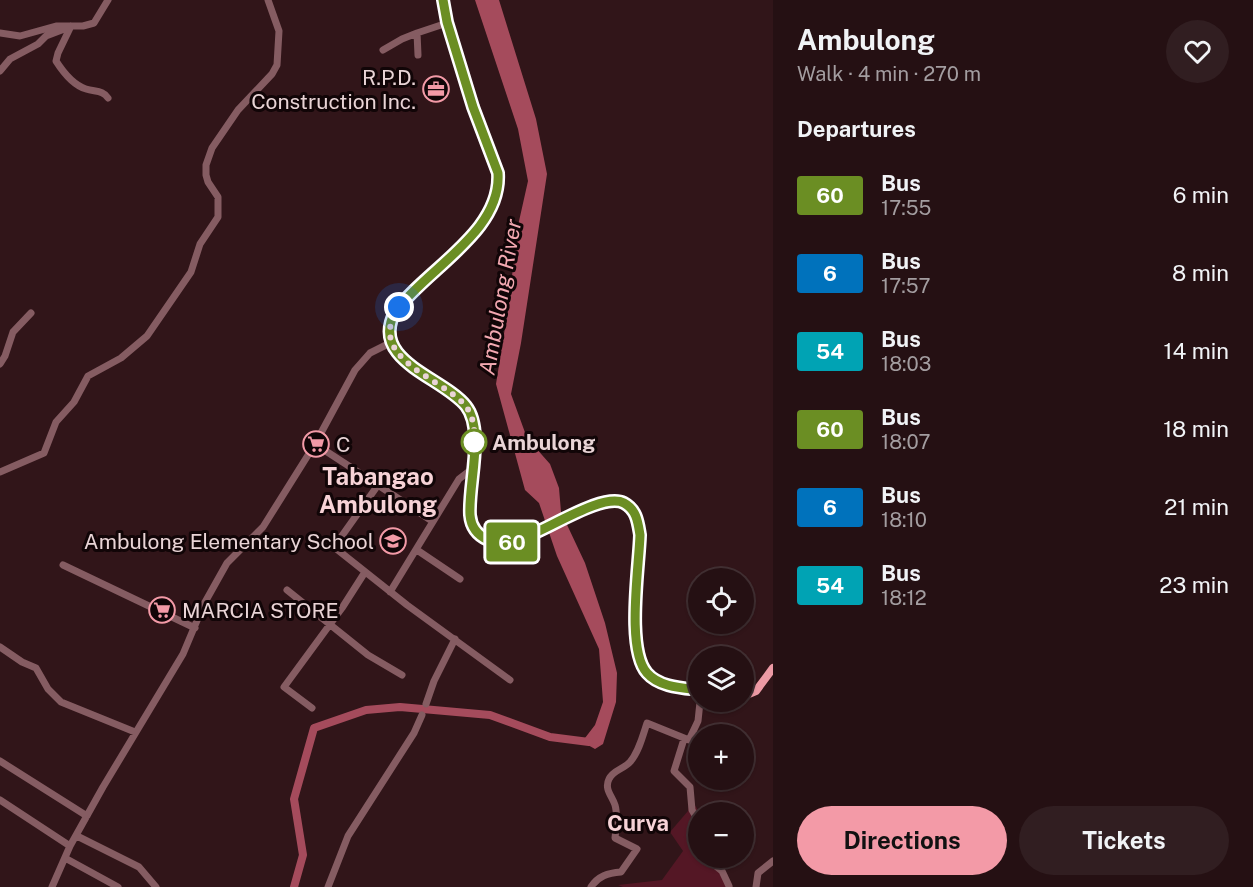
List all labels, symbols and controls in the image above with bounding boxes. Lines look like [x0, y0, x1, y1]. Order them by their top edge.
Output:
button: heart [1166, 20, 1229, 83]
text: Ambulong [797, 23, 935, 56]
text: Walk · 4 min · 270 m [797, 62, 981, 86]
place label: R.P.D. Construction Inc. [251, 65, 416, 114]
office icon: R.P.D. Construction Inc. [421, 74, 451, 104]
text: Departures [797, 116, 916, 142]
text: Bus [881, 170, 921, 196]
text: 6 min [1173, 182, 1229, 208]
text: 60 [816, 183, 844, 208]
text: 17:55 [881, 196, 931, 220]
water label: Ambulong River [474, 217, 527, 377]
text: Bus [881, 248, 921, 274]
text: 8 min [1172, 260, 1229, 286]
text: 6 [823, 261, 837, 286]
text: 17:57 [881, 274, 930, 298]
your location [384, 292, 414, 322]
text: Bus [881, 326, 921, 352]
text: 14 min [1164, 338, 1229, 364]
text: 54 [816, 339, 844, 364]
text: 18:03 [881, 352, 931, 376]
text: Bus [881, 404, 921, 430]
text: 18 min [1163, 416, 1229, 442]
text: 60 [816, 417, 844, 442]
supermarket icon: C [301, 429, 331, 459]
marker: Ambulong [461, 429, 487, 455]
place label: Ambulong [492, 430, 595, 455]
text: 18:07 [881, 430, 930, 454]
place label: C [336, 432, 350, 457]
district label: Tabangao Ambulong [319, 462, 437, 518]
text: Bus [881, 482, 921, 508]
text: 21 min [1164, 494, 1229, 520]
text: 6 [823, 495, 837, 520]
text: 18:10 [881, 508, 927, 532]
line badge: 60 [485, 522, 539, 562]
school or university icon: Ambulong Elementary School [378, 526, 408, 556]
place label: Ambulong Elementary School [84, 529, 374, 554]
text: 60 [498, 530, 526, 555]
text: Bus [881, 560, 921, 586]
map controls [688, 568, 754, 868]
button: locate [688, 568, 754, 634]
text: 23 min [1159, 572, 1229, 598]
text: 54 [816, 573, 844, 598]
text: 18:12 [881, 586, 927, 610]
supermarket icon: MARCIA STORE [147, 595, 177, 625]
place label: MARCIA STORE [182, 598, 339, 623]
button: layers [688, 646, 754, 712]
button: + [688, 724, 754, 790]
button: − [688, 802, 754, 868]
button: Directions [797, 806, 1007, 875]
button: Tickets [1019, 806, 1229, 875]
district label: Curva [607, 810, 669, 836]

